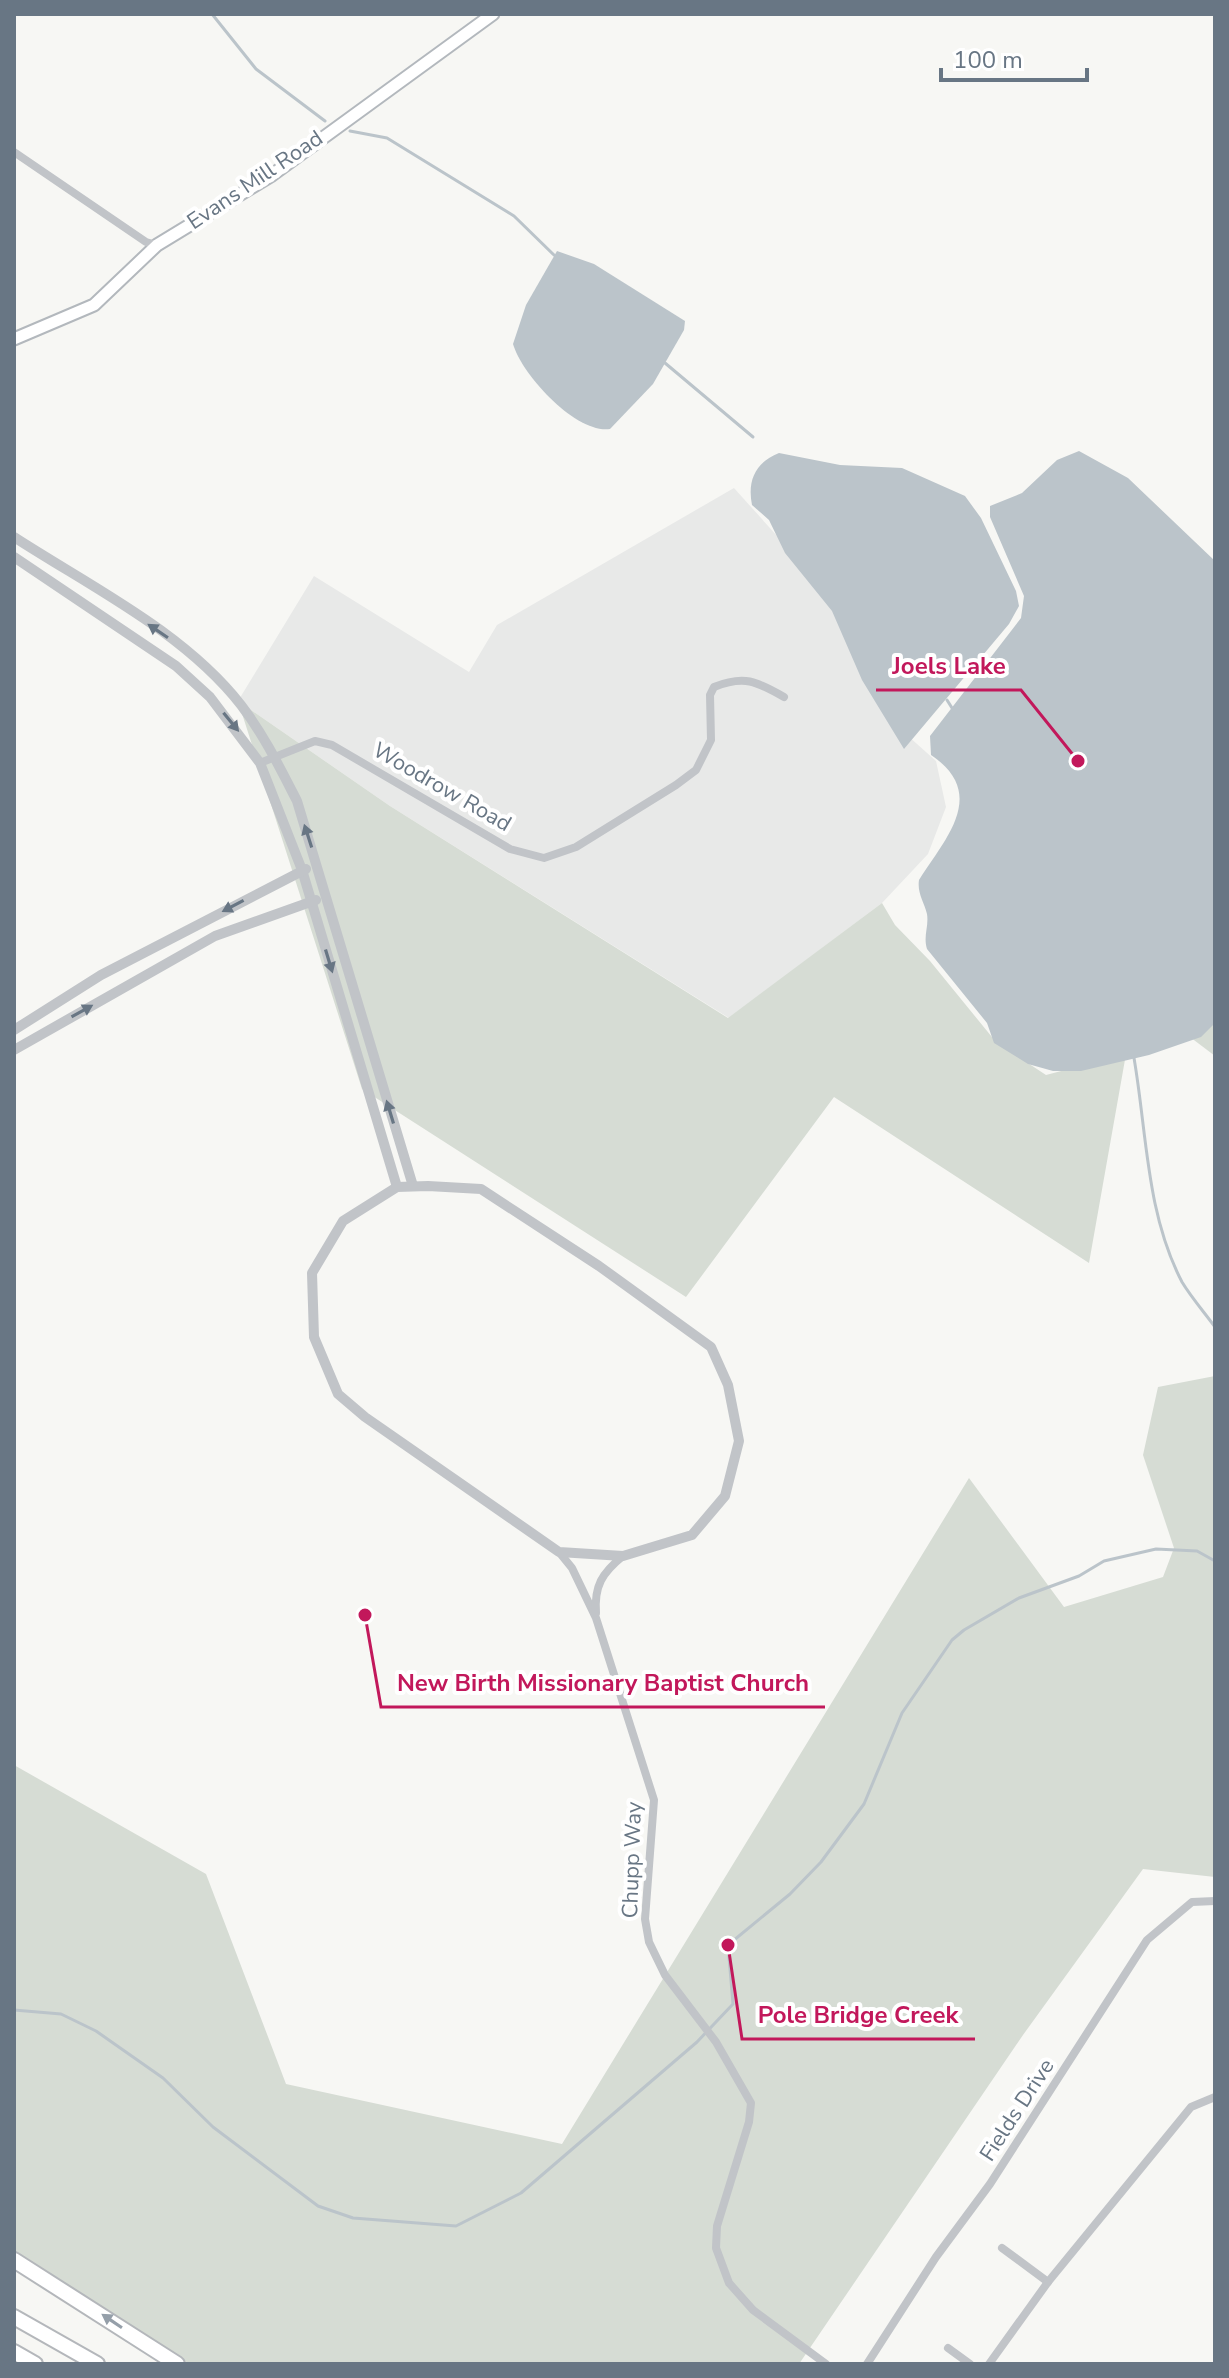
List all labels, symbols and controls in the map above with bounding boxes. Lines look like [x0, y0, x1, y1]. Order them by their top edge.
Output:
scale bar [941, 32, 1087, 82]
text: 100 m [953, 44, 1023, 76]
street label: Evans Mill Road [181, 123, 329, 237]
one-way arrow [147, 624, 168, 639]
callout: Joels Lake [876, 642, 1021, 690]
text: Joels Lake [891, 650, 1006, 682]
one-way arrow [222, 712, 239, 732]
street label: Woodrow Road [367, 735, 517, 839]
one-way arrow [301, 824, 313, 848]
one-way arrow [221, 900, 244, 913]
one-way arrow [323, 949, 336, 973]
one-way arrow [70, 1005, 93, 1018]
one-way arrow [383, 1099, 396, 1123]
callout: New Birth Missionary Baptist Church [381, 1659, 825, 1707]
text: New Birth Missionary Baptist Church [397, 1667, 809, 1699]
street label: Chupp Way [615, 1800, 649, 1919]
callout: Pole Bridge Creek [742, 1991, 975, 2039]
text: Pole Bridge Creek [758, 1999, 959, 2031]
street label: Fields Drive [973, 2053, 1061, 2167]
one-way arrow [101, 2314, 123, 2329]

